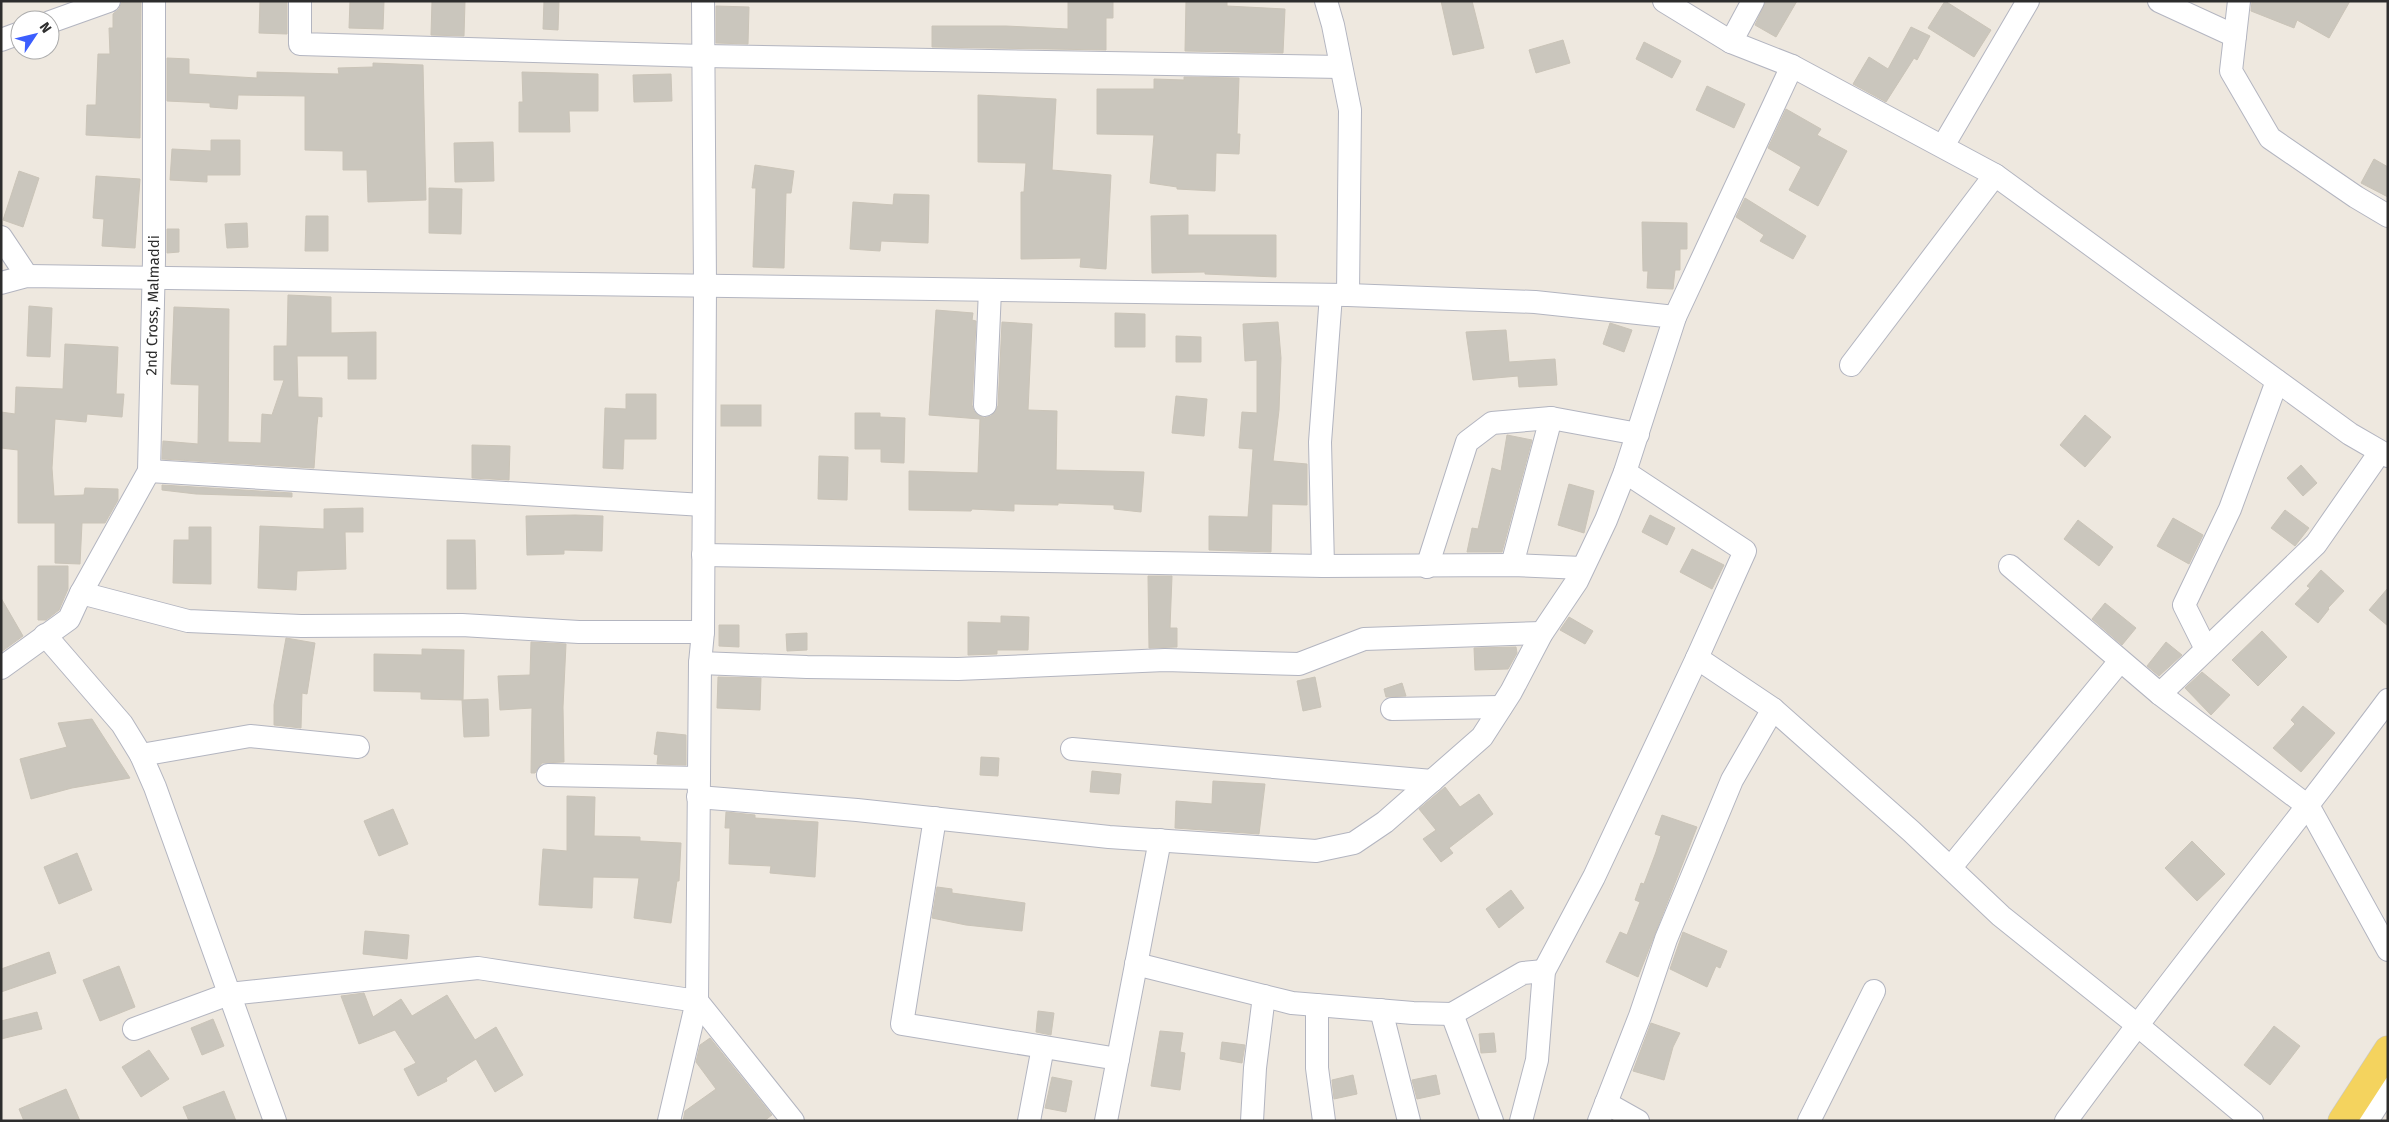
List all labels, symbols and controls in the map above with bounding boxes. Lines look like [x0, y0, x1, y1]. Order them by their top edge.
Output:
north arrow [10, 10, 60, 60]
text: N [36, 19, 55, 37]
street label: 2nd Cross, Malmaddi [142, 235, 163, 376]

